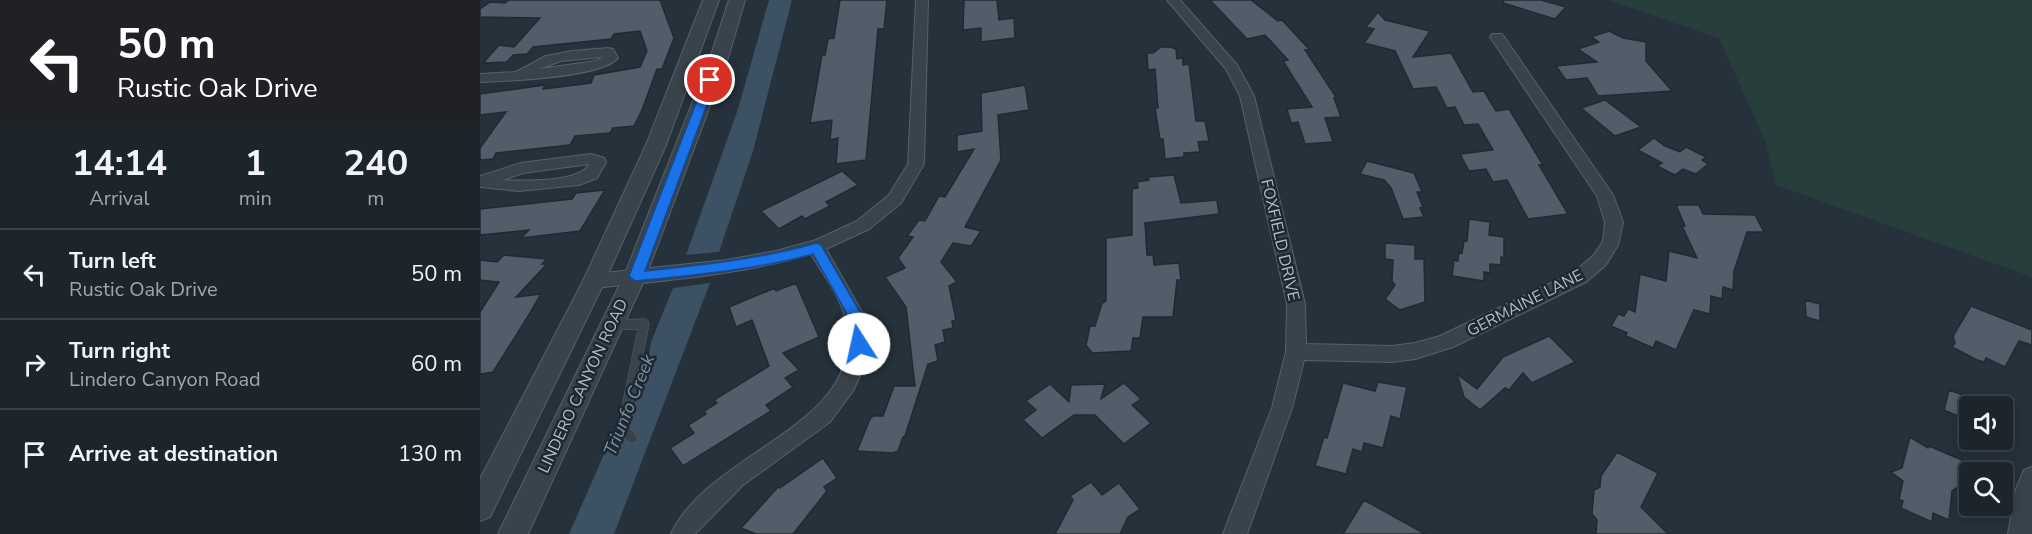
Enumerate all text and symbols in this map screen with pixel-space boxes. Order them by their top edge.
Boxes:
text: 50 m [117,16,216,73]
icon: left [18,24,96,102]
pin [684,54,735,105]
icon: arrive [693,63,726,96]
text: Rustic Oak Drive [117,70,318,107]
text: 14:14 [72,139,167,188]
text: 1 [244,139,266,188]
text: 240 [343,139,408,188]
street label: FOXFIELD DRIVE [1255,177,1305,303]
text: Arrival [89,185,149,212]
text: min [239,185,272,212]
text: m [367,185,384,212]
text: Turn left [69,246,156,276]
icon: left [18,258,51,291]
text: 50 m [411,259,462,289]
street label: GERMAINE LANE [1463,264,1587,342]
text: Rustic Oak Drive [69,276,218,303]
street label: LINDERO CANYON ROAD [533,295,633,477]
position arrow [827,312,891,376]
text: Turn right [69,336,170,366]
icon: right [18,348,51,381]
text: 60 m [411,349,462,379]
water label: Triunfo Creek [598,350,661,459]
text: Lindero Canyon Road [69,366,261,393]
map controls [1959,396,2013,516]
button: sound [1959,396,2013,450]
icon: arrive [18,438,51,471]
text: Arrive at destination [69,439,278,469]
text: 130 m [398,439,462,469]
button: search [1959,462,2013,516]

